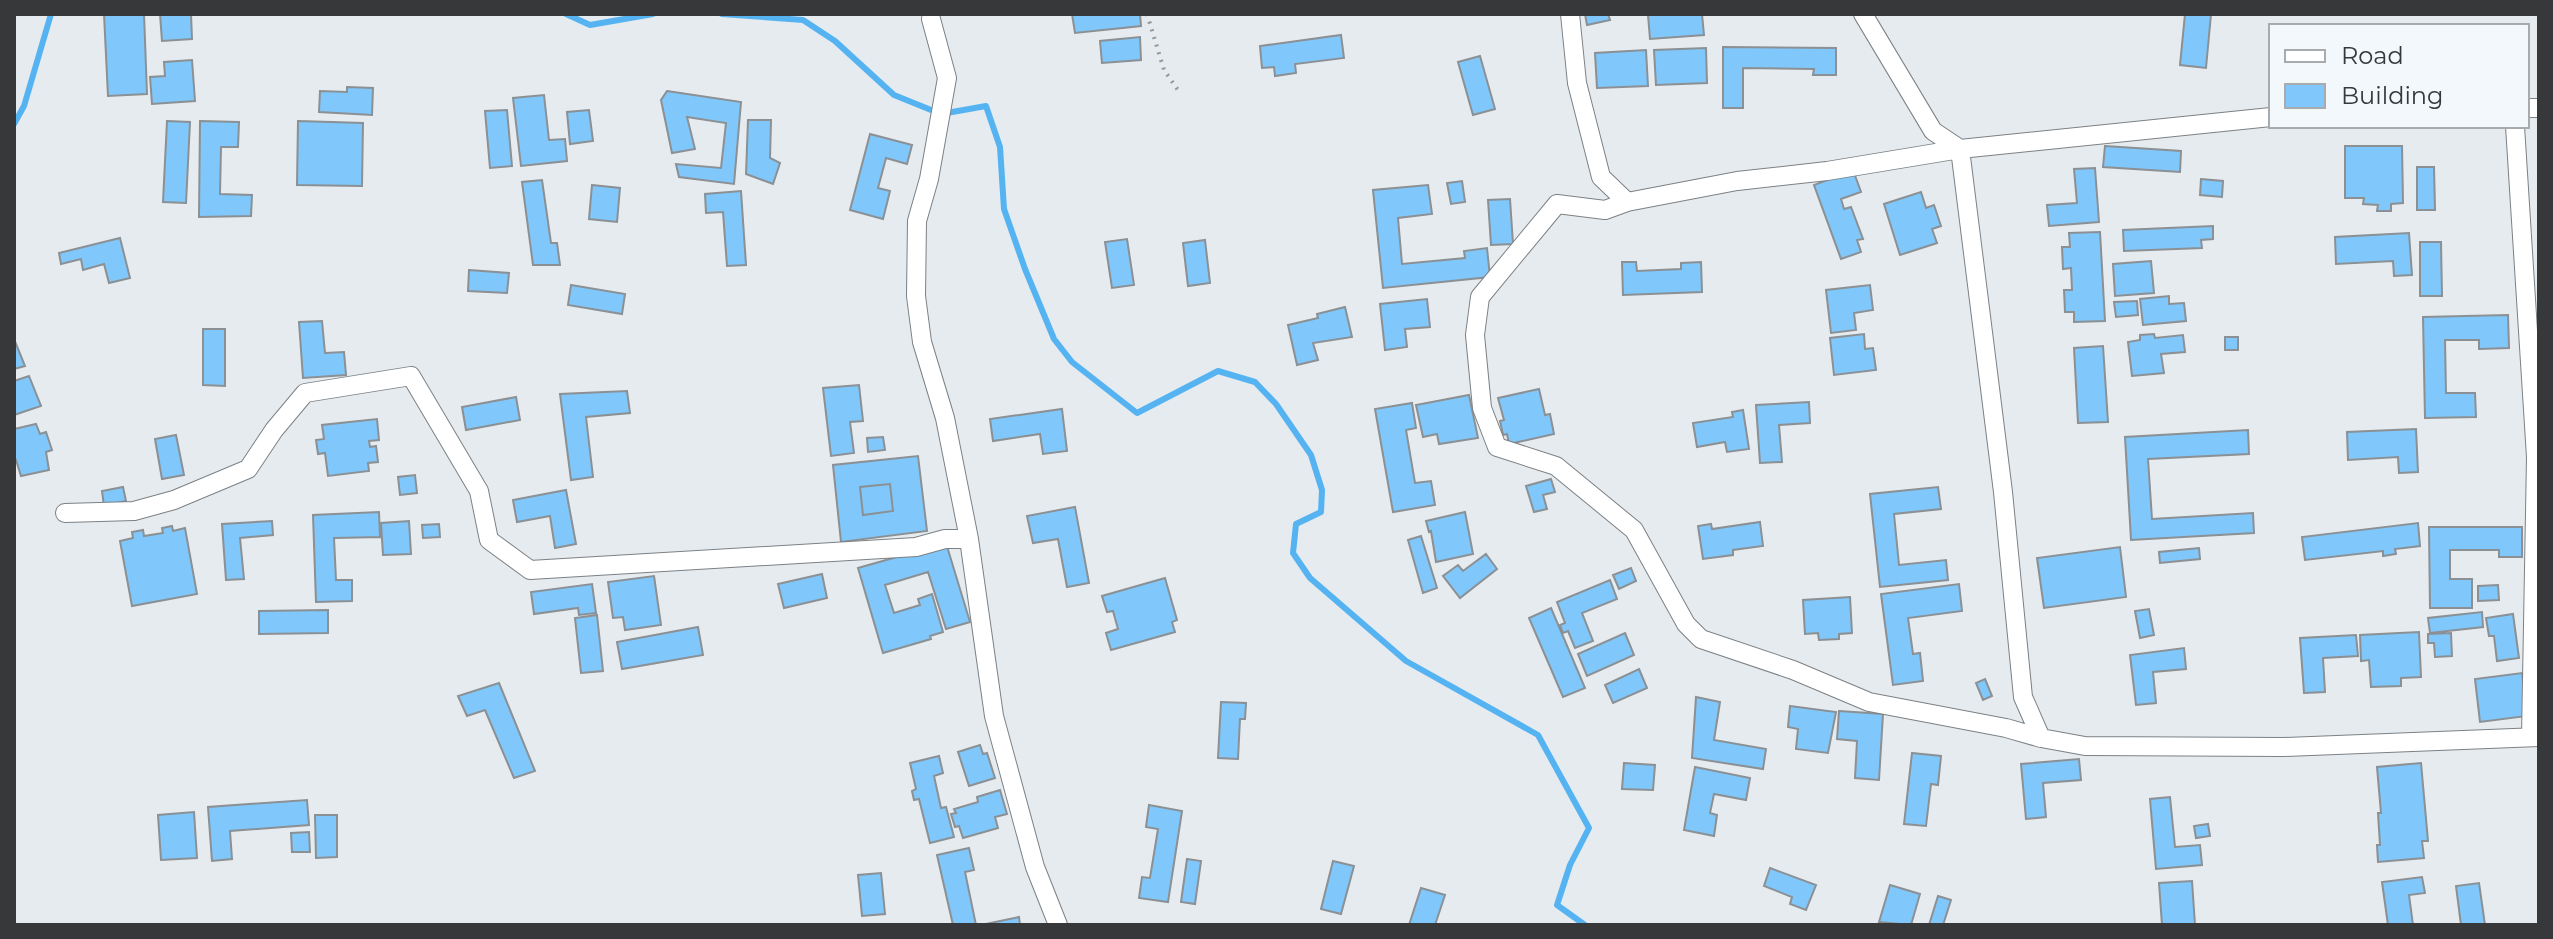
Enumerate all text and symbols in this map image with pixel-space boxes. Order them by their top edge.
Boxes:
legend [2269,24,2529,128]
text: Road [2341,41,2404,70]
text: Building [2341,81,2444,110]

